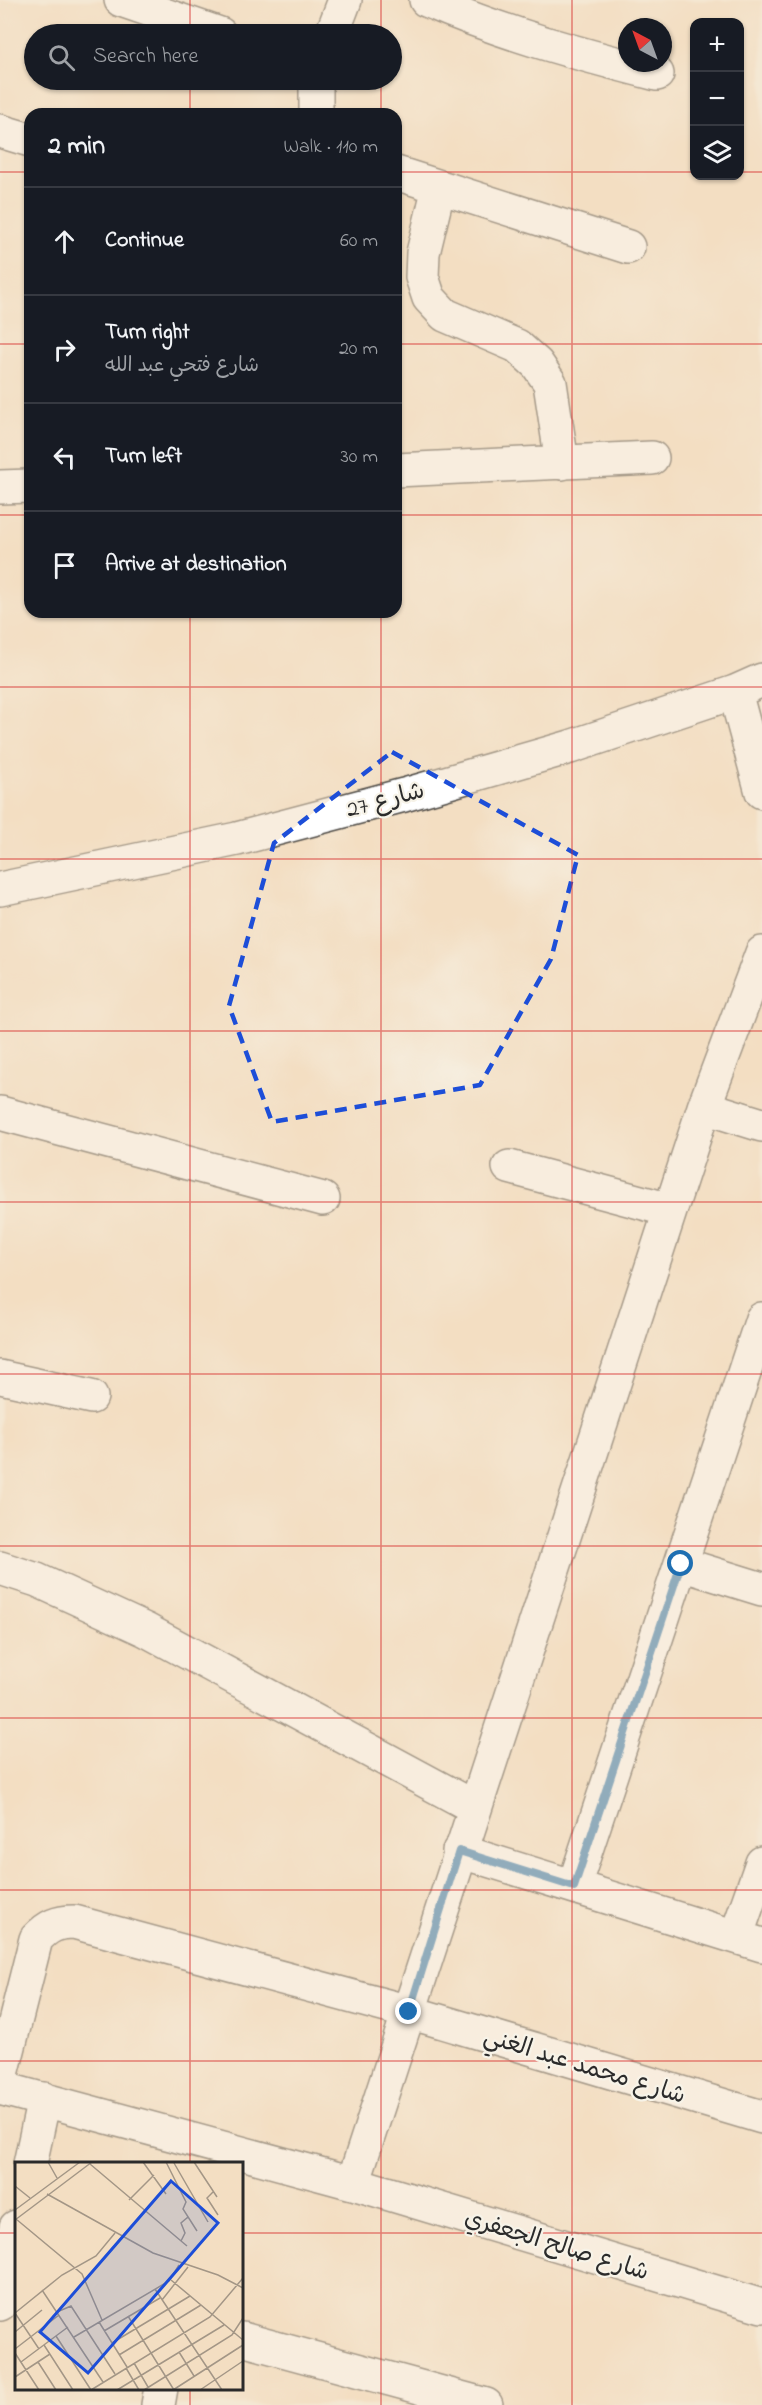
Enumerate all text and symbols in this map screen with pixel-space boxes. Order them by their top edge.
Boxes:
north arrow [618,18,672,72]
map controls [690,18,744,180]
button: + [690,18,744,72]
search box [24,24,402,90]
icon: search [45,41,78,74]
text: Search here [93,41,198,73]
button: − [690,72,744,126]
button: layers [690,126,744,180]
text: 2 min [48,128,105,166]
text: Walk · 110 m [283,133,378,162]
icon: ahead [48,225,81,258]
text: Continue [105,225,184,257]
text: 60 m [340,227,378,256]
text: Turn right [105,317,190,349]
icon: right [48,333,81,366]
text: 20 m [339,335,378,364]
text: شارع فتحي عبد الله [105,352,259,381]
icon: left [48,441,81,474]
text: Turn left [105,441,182,473]
text: 30 m [341,443,378,472]
icon: arrive [48,549,81,582]
text: Arrive at destination [105,549,287,581]
street label: شارع 27 [343,774,429,829]
route start [667,1550,693,1576]
route end [395,1998,421,2024]
street label: شارع محمد عبد الغني [479,2020,689,2116]
inset map [15,2162,243,2390]
street label: شارع صالح الجعفري [460,2202,653,2291]

